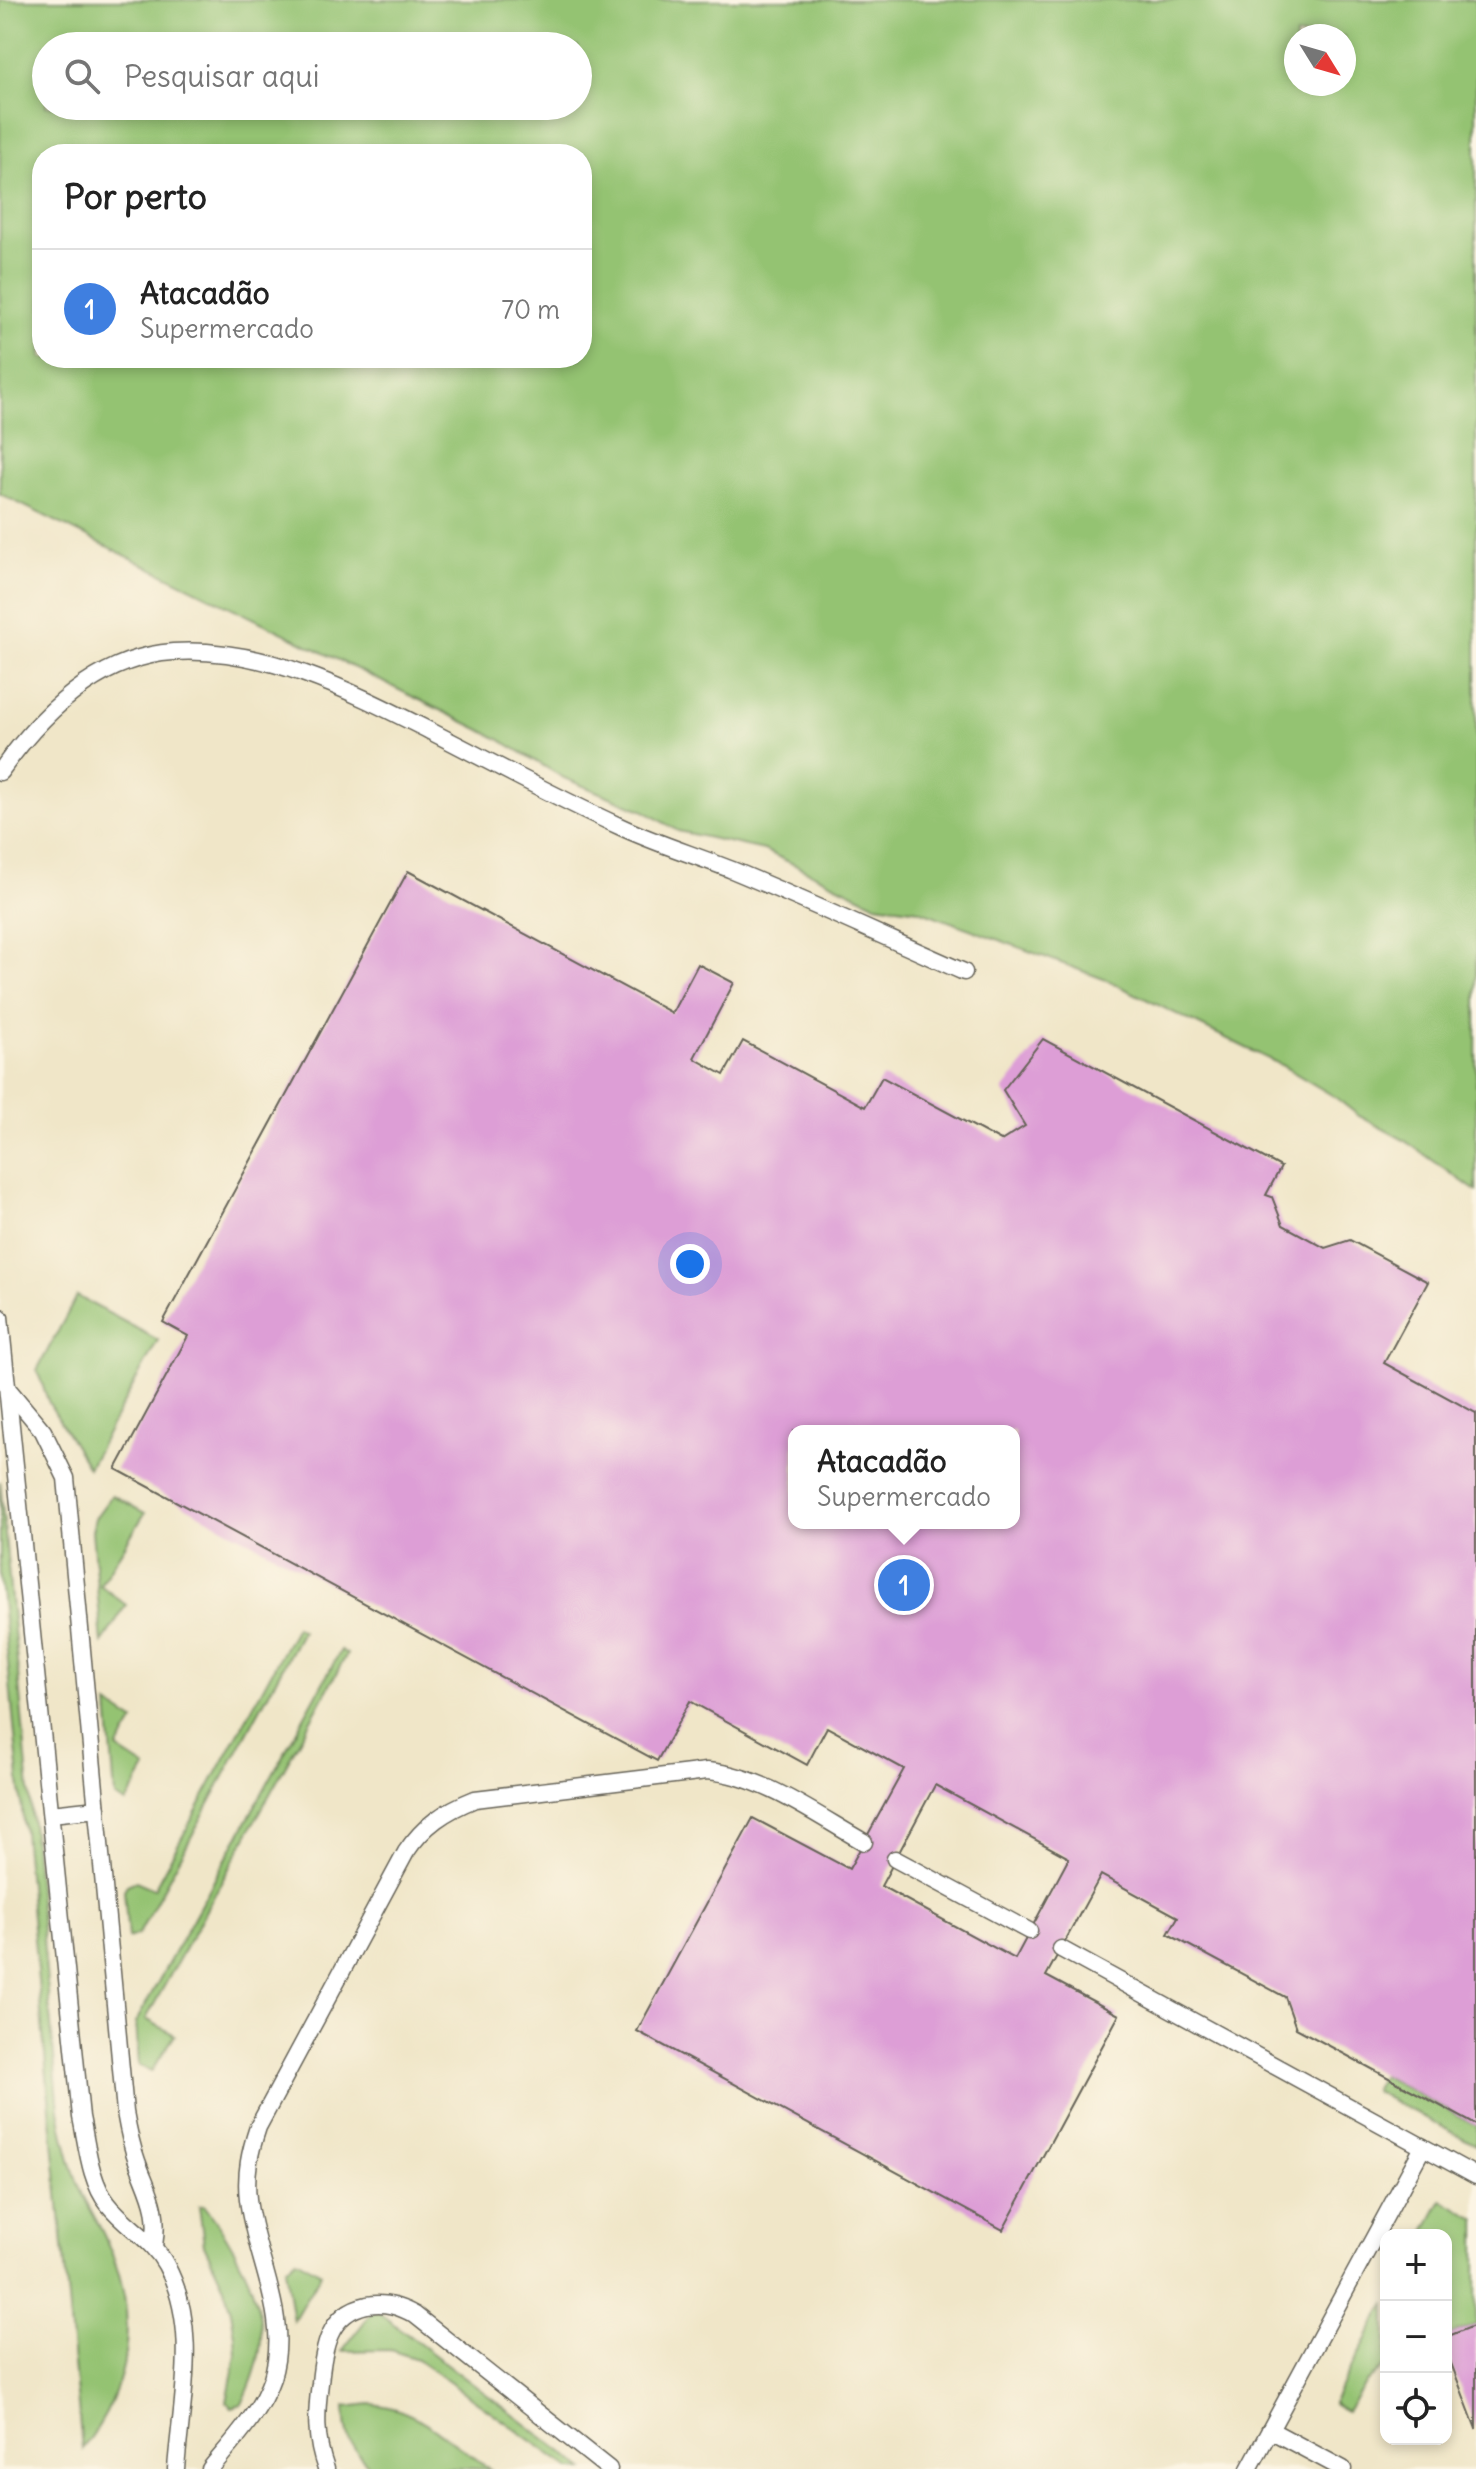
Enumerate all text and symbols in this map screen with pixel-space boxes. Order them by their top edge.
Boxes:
north arrow [1284,24,1356,96]
search box [32,32,592,120]
icon: search [60,54,104,98]
text: Pesquisar aqui [124,57,320,95]
text: Por perto [64,175,207,218]
text: Atacadão [140,274,270,312]
text: 1 [85,293,95,326]
text: 70 m [501,293,560,326]
text: Supermercado [140,312,314,345]
your location [670,1244,710,1284]
popup [788,1425,1020,1529]
text: Atacadão [817,1442,947,1480]
text: Supermercado [817,1480,991,1513]
pin: 1 [878,1555,930,1615]
map controls [1380,2229,1452,2445]
button: + [1380,2229,1452,2301]
button: − [1380,2301,1452,2373]
button: locate [1380,2373,1452,2445]

